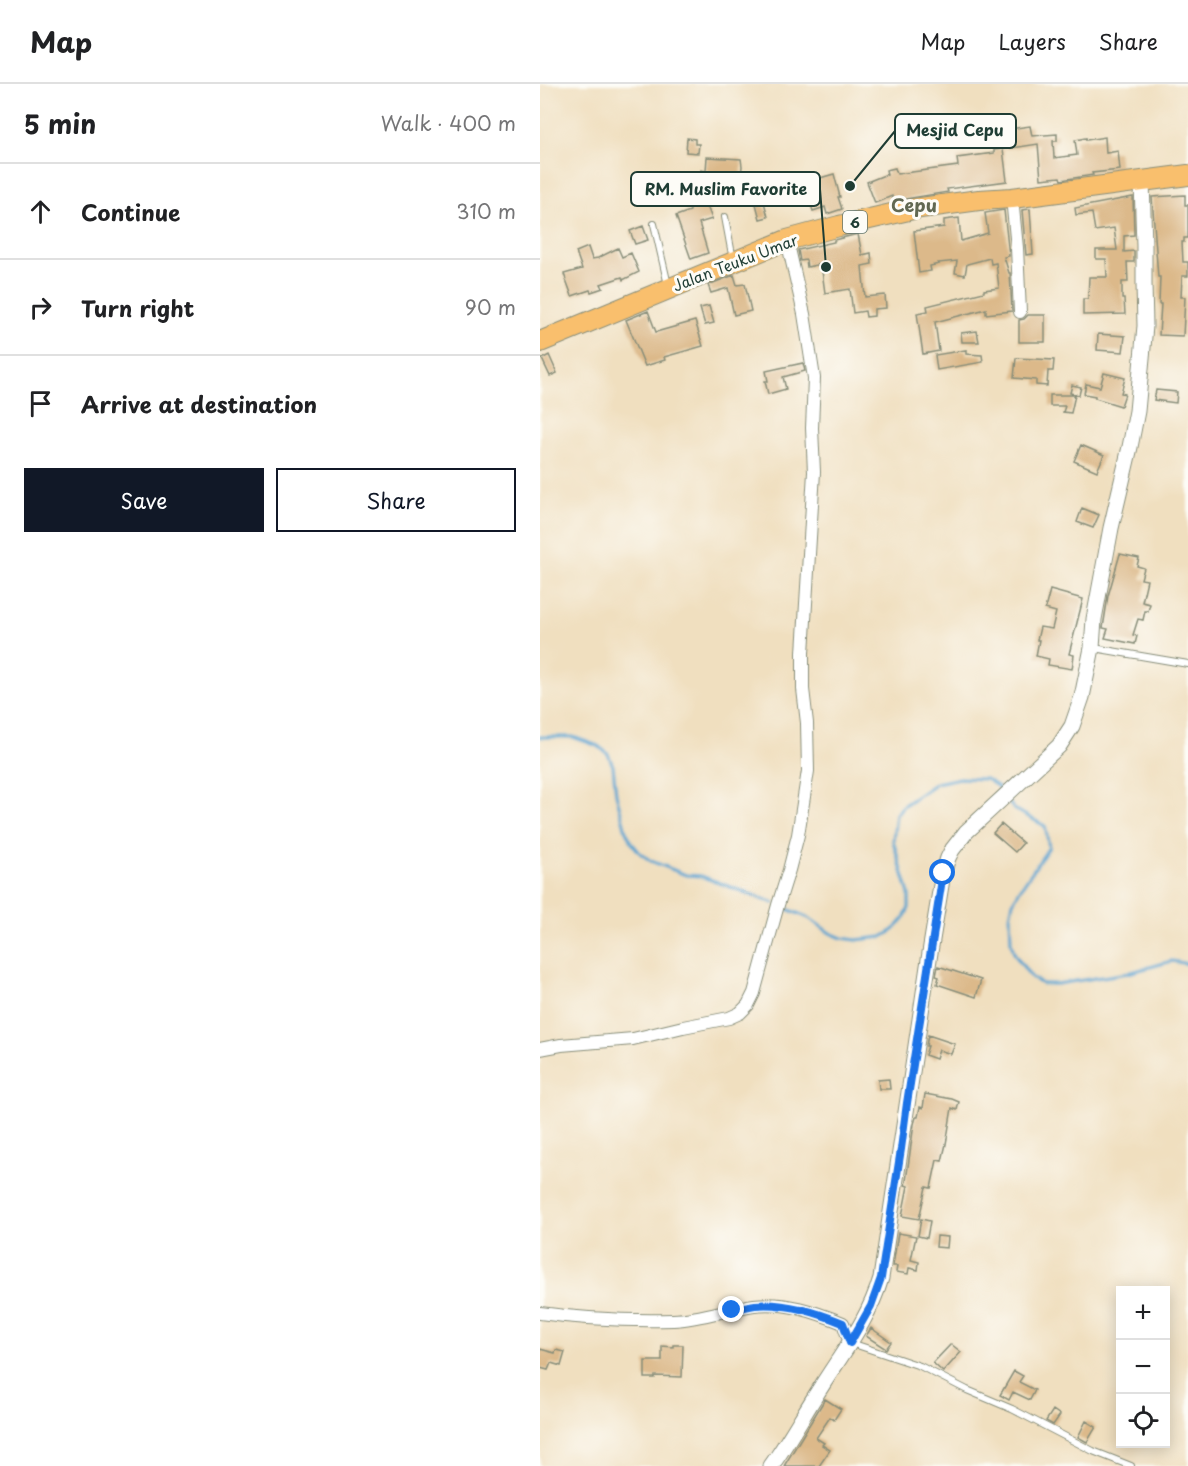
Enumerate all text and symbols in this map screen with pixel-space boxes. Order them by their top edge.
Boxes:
text: Map [30,20,92,63]
text: Map [921,25,965,57]
text: Layers [998,25,1066,57]
text: Share [1099,25,1158,57]
text: 5 min [24,104,96,143]
text: Walk · 400 m [381,108,516,138]
callout: Mesjid Cepu [895,114,1016,148]
text: Mesjid Cepu [906,117,1004,141]
callout: RM. Muslim Favorite [631,172,820,206]
text: RM. Muslim Favorite [645,176,808,200]
district label: Cepu [891,191,937,218]
icon: ahead [24,195,57,228]
text: Continue [81,195,180,228]
text: 310 m [456,196,516,226]
road number: 6 [843,211,867,233]
street label: Jalan Teuku Umar [669,227,801,296]
icon: right [24,291,57,324]
text: Turn right [81,291,194,324]
text: 90 m [465,292,516,322]
icon: arrive [24,387,57,420]
text: Arrive at destination [81,387,317,420]
button: Save [24,468,264,532]
button: Share [276,468,516,532]
route start [929,859,955,885]
map controls [1116,1286,1170,1448]
button: + [1116,1286,1170,1340]
route end [718,1296,744,1322]
button: − [1116,1340,1170,1394]
button: locate [1116,1394,1170,1448]

